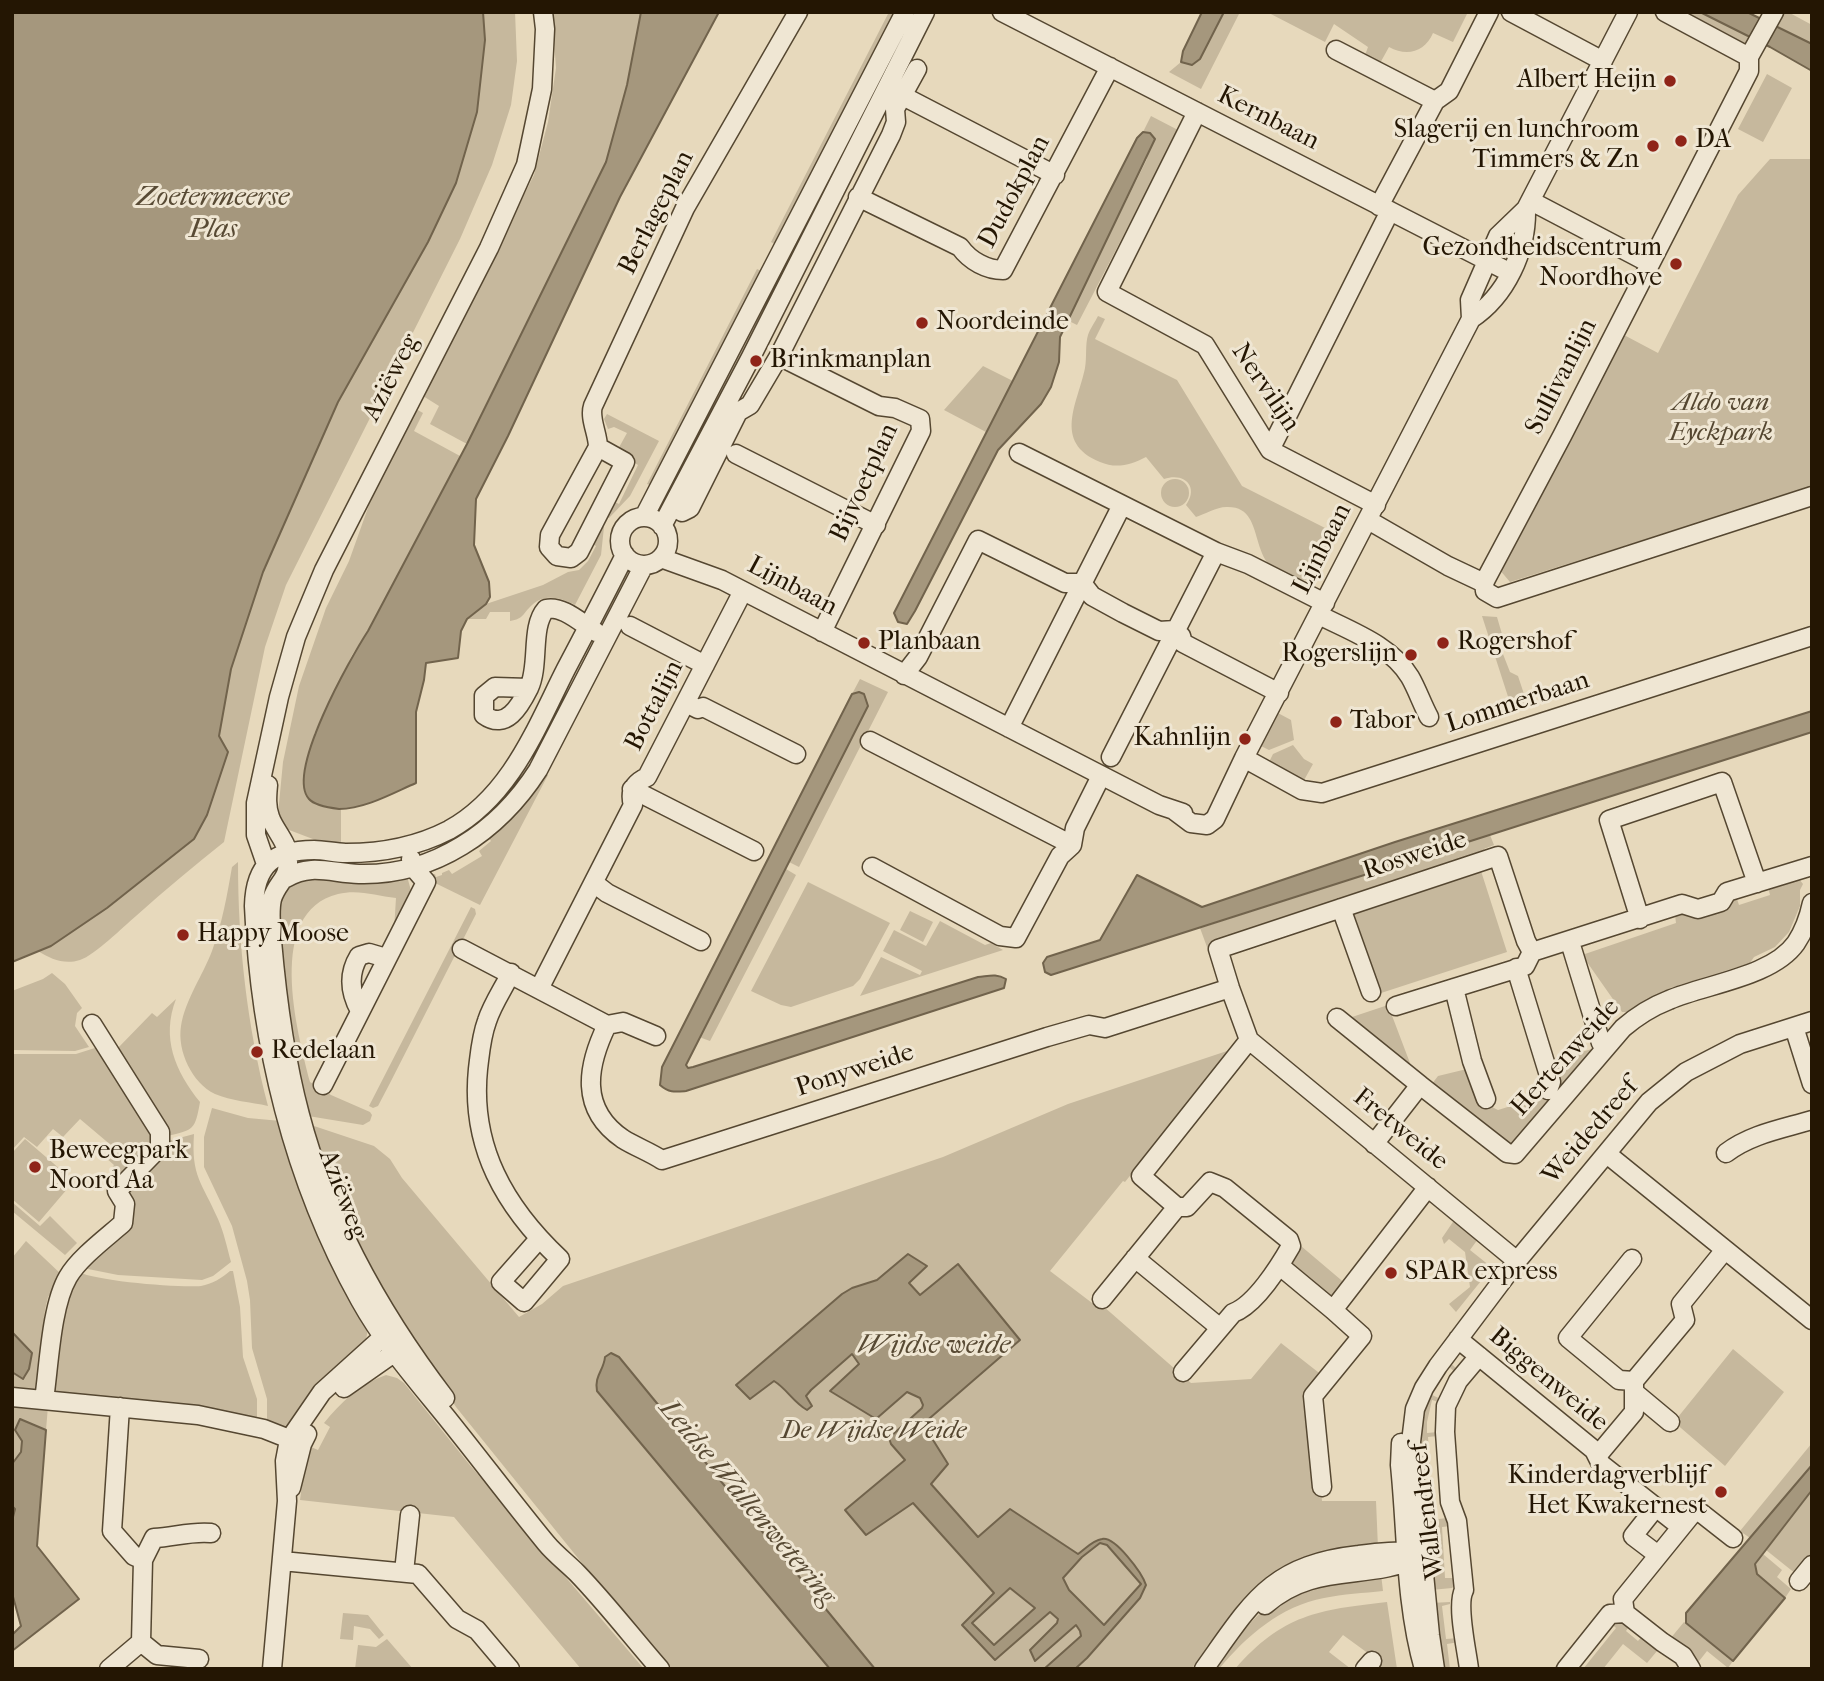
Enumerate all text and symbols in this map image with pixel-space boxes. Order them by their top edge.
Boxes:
place label: Albert Heijn [1517,65,1656,97]
marker: Albert Heijn [1662,73,1678,89]
street label: Kernbaan [1212,80,1324,158]
place label: Slagerij en lunchroom Timmers & Zn [1394,115,1639,176]
place label: DA [1695,125,1731,157]
street label: Dudokplan [972,130,1058,254]
marker: DA [1673,133,1689,149]
marker: Slagerij en lunchroom Timmers & Zn [1645,138,1661,154]
street label: Berlageplan [613,146,701,280]
water label: Zoetermeerse Plas [137,181,289,247]
place label: Gezondheidscentrum Noordhove [1423,233,1662,294]
marker: Gezondheidscentrum Noordhove [1668,256,1684,272]
place label: Noordeinde [936,307,1069,339]
street label: Sullivanlijn [1519,314,1605,440]
marker: Noordeinde [914,315,930,331]
street label: Aziëweg [357,329,427,427]
street label: Nervilijn [1224,338,1306,438]
place label: Brinkmanplan [770,345,931,377]
marker: Brinkmanplan [748,353,764,369]
park label: Aldo van Eyckpark [1669,388,1773,450]
street label: Bijvoetplan [824,419,906,547]
street label: Lijnbaan [1287,498,1359,600]
street label: Lijnbaan [742,550,842,624]
place label: Planbaan [878,627,981,659]
place label: Rogershof [1457,627,1572,659]
marker: Planbaan [856,635,872,651]
marker: Rogershof [1435,635,1451,651]
place label: Rogerslijn [1281,639,1397,671]
marker: Rogerslijn [1403,647,1419,663]
street label: Bottalijn [619,656,691,756]
street label: Lommerbaan [1442,665,1594,741]
place label: Tabor [1350,706,1415,738]
marker: Tabor [1328,714,1344,730]
place label: Kahnlijn [1134,723,1231,755]
marker: Kahnlijn [1237,731,1253,747]
street label: Rosweide [1359,825,1471,887]
place label: Happy Moose [197,919,349,951]
marker: Happy Moose [175,927,191,943]
street label: Hertenweide [1505,993,1627,1123]
place label: Redelaan [271,1036,376,1068]
street label: Ponyweide [792,1037,918,1105]
marker: Redelaan [249,1044,265,1060]
street label: Weidedreef [1536,1073,1646,1191]
street label: Fretweide [1346,1082,1454,1178]
place label: Beweegpark Noord Aa [49,1136,188,1198]
street label: Aziëweg [311,1145,373,1245]
marker: Beweegpark Noord Aa [27,1159,43,1175]
place label: SPAR express [1405,1257,1558,1289]
marker: SPAR express [1383,1265,1399,1281]
street label: Biggenweide [1482,1321,1614,1439]
water label: Wijdse weide [858,1329,1010,1363]
water label: Leidse Wallenwetering [651,1393,843,1613]
park label: De Wijdse Weide [781,1416,967,1448]
street label: Wallendreef [1404,1441,1452,1581]
place label: Kinderdagverblijf Het Kwakernest [1508,1461,1707,1522]
marker: Kinderdagverblijf Het Kwakernest [1713,1484,1729,1500]

